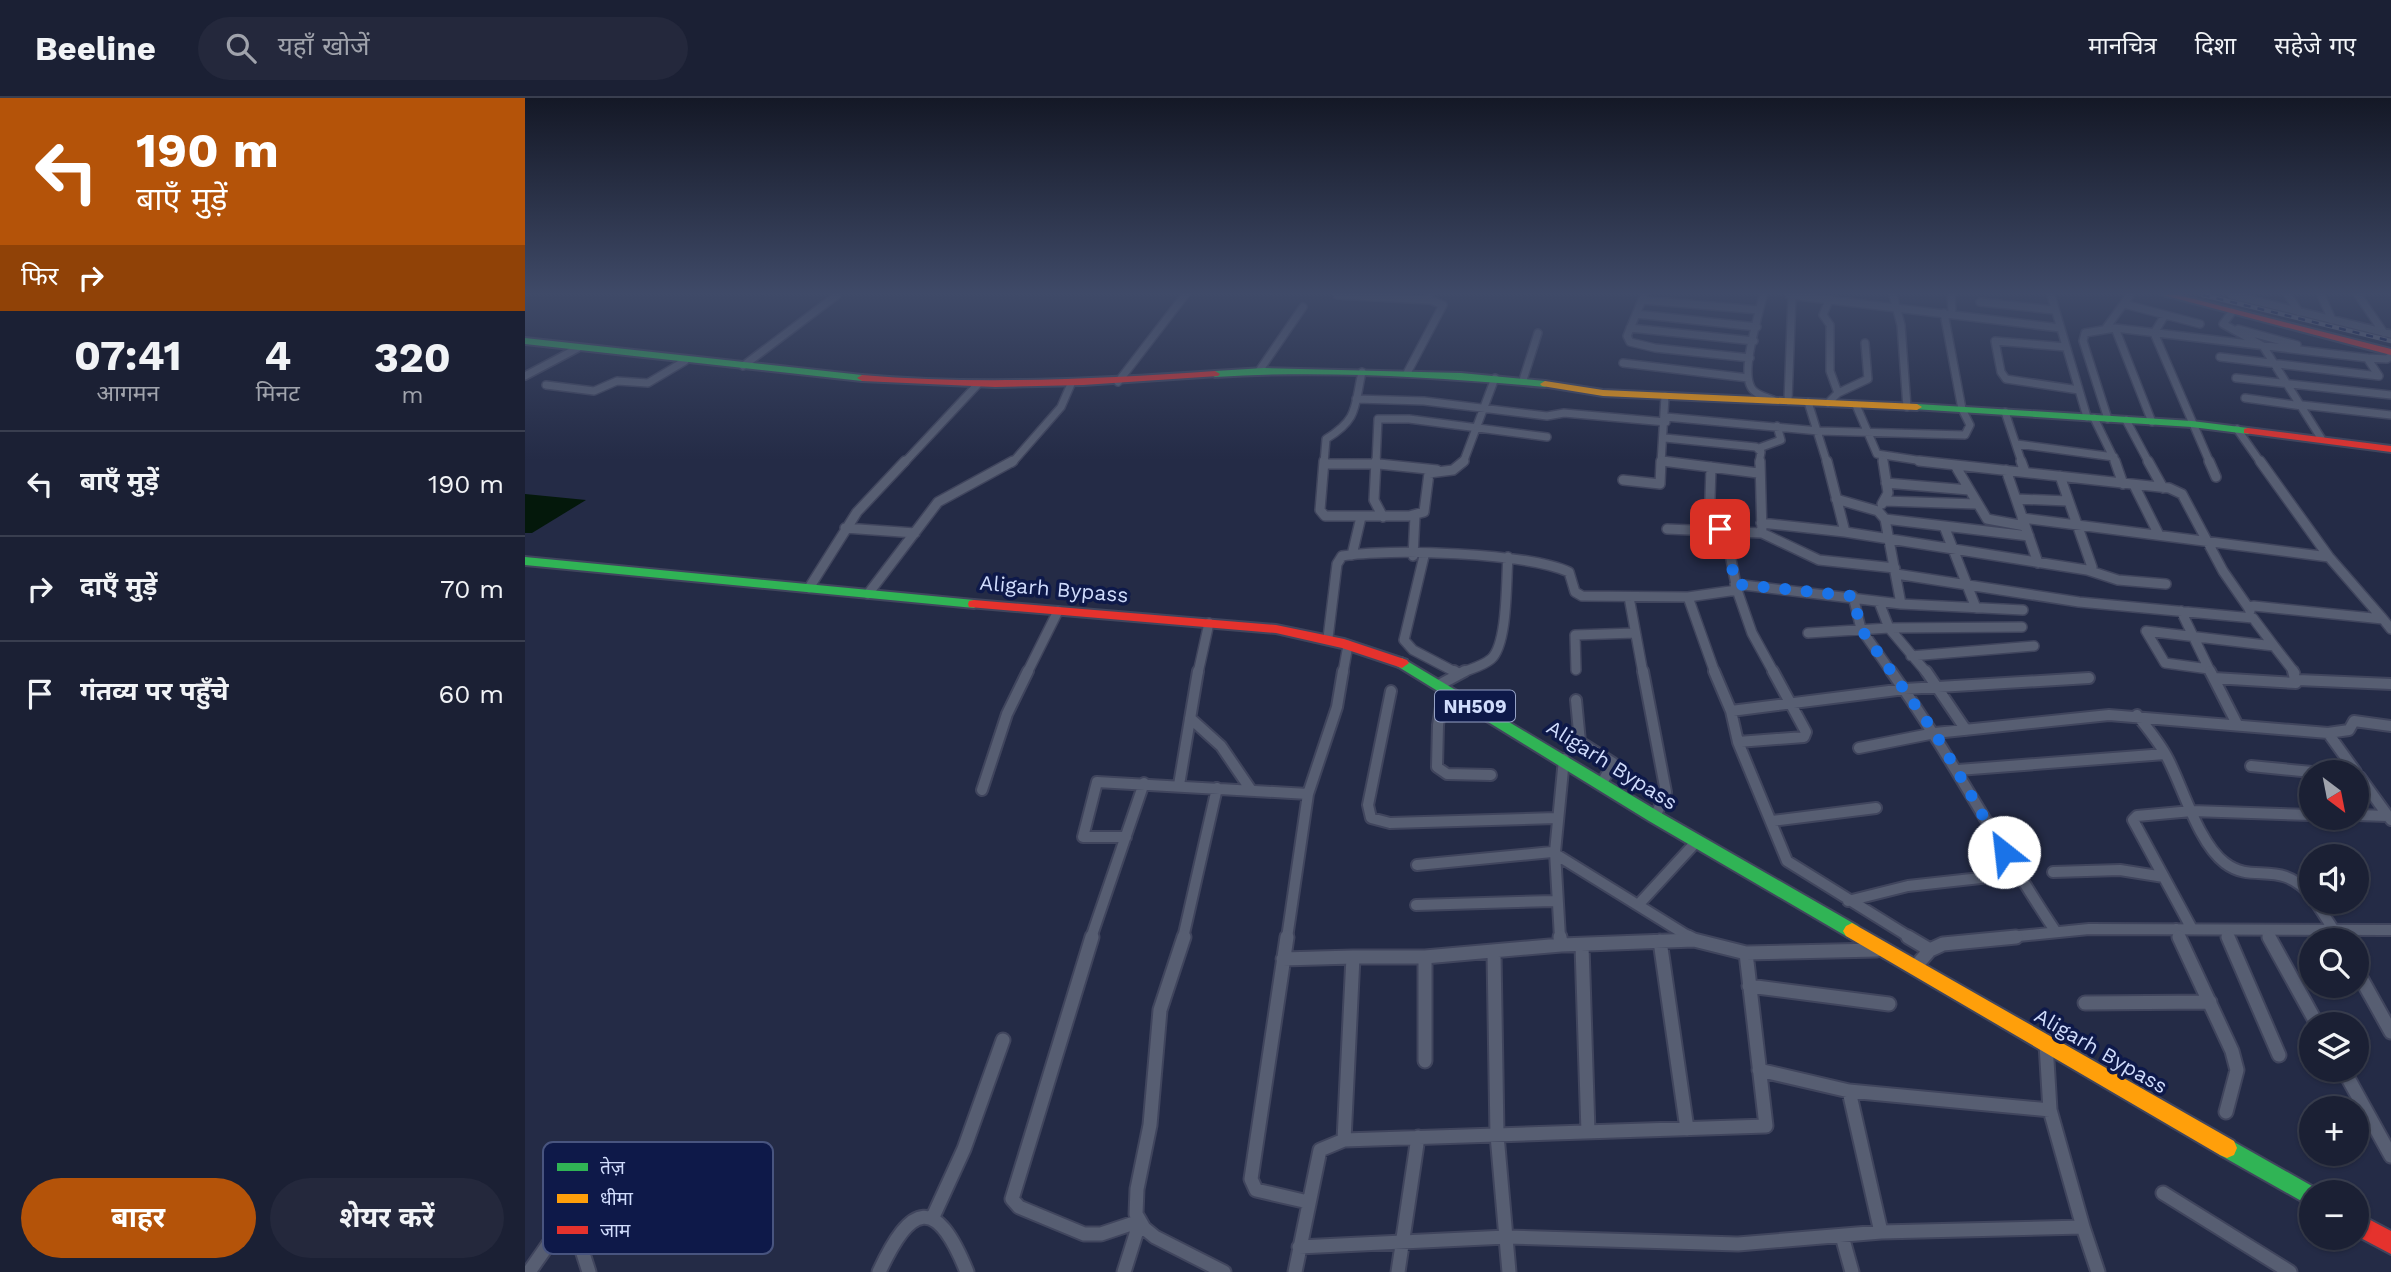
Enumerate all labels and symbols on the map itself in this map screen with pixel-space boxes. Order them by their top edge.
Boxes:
pin [1690,499,1750,559]
street label: Aligarh Bypass [979,570,1130,607]
road number: NH509 [1435,691,1515,722]
street label: Aligarh Bypass [1542,714,1682,815]
north arrow [2299,760,2369,830]
position arrow [1967,815,2041,889]
street label: Aligarh Bypass [2030,1002,2172,1099]
legend [543,1142,773,1254]
text: तेज़ [600,1156,626,1179]
text: धीमा [600,1187,634,1210]
text: जाम [600,1219,631,1242]

